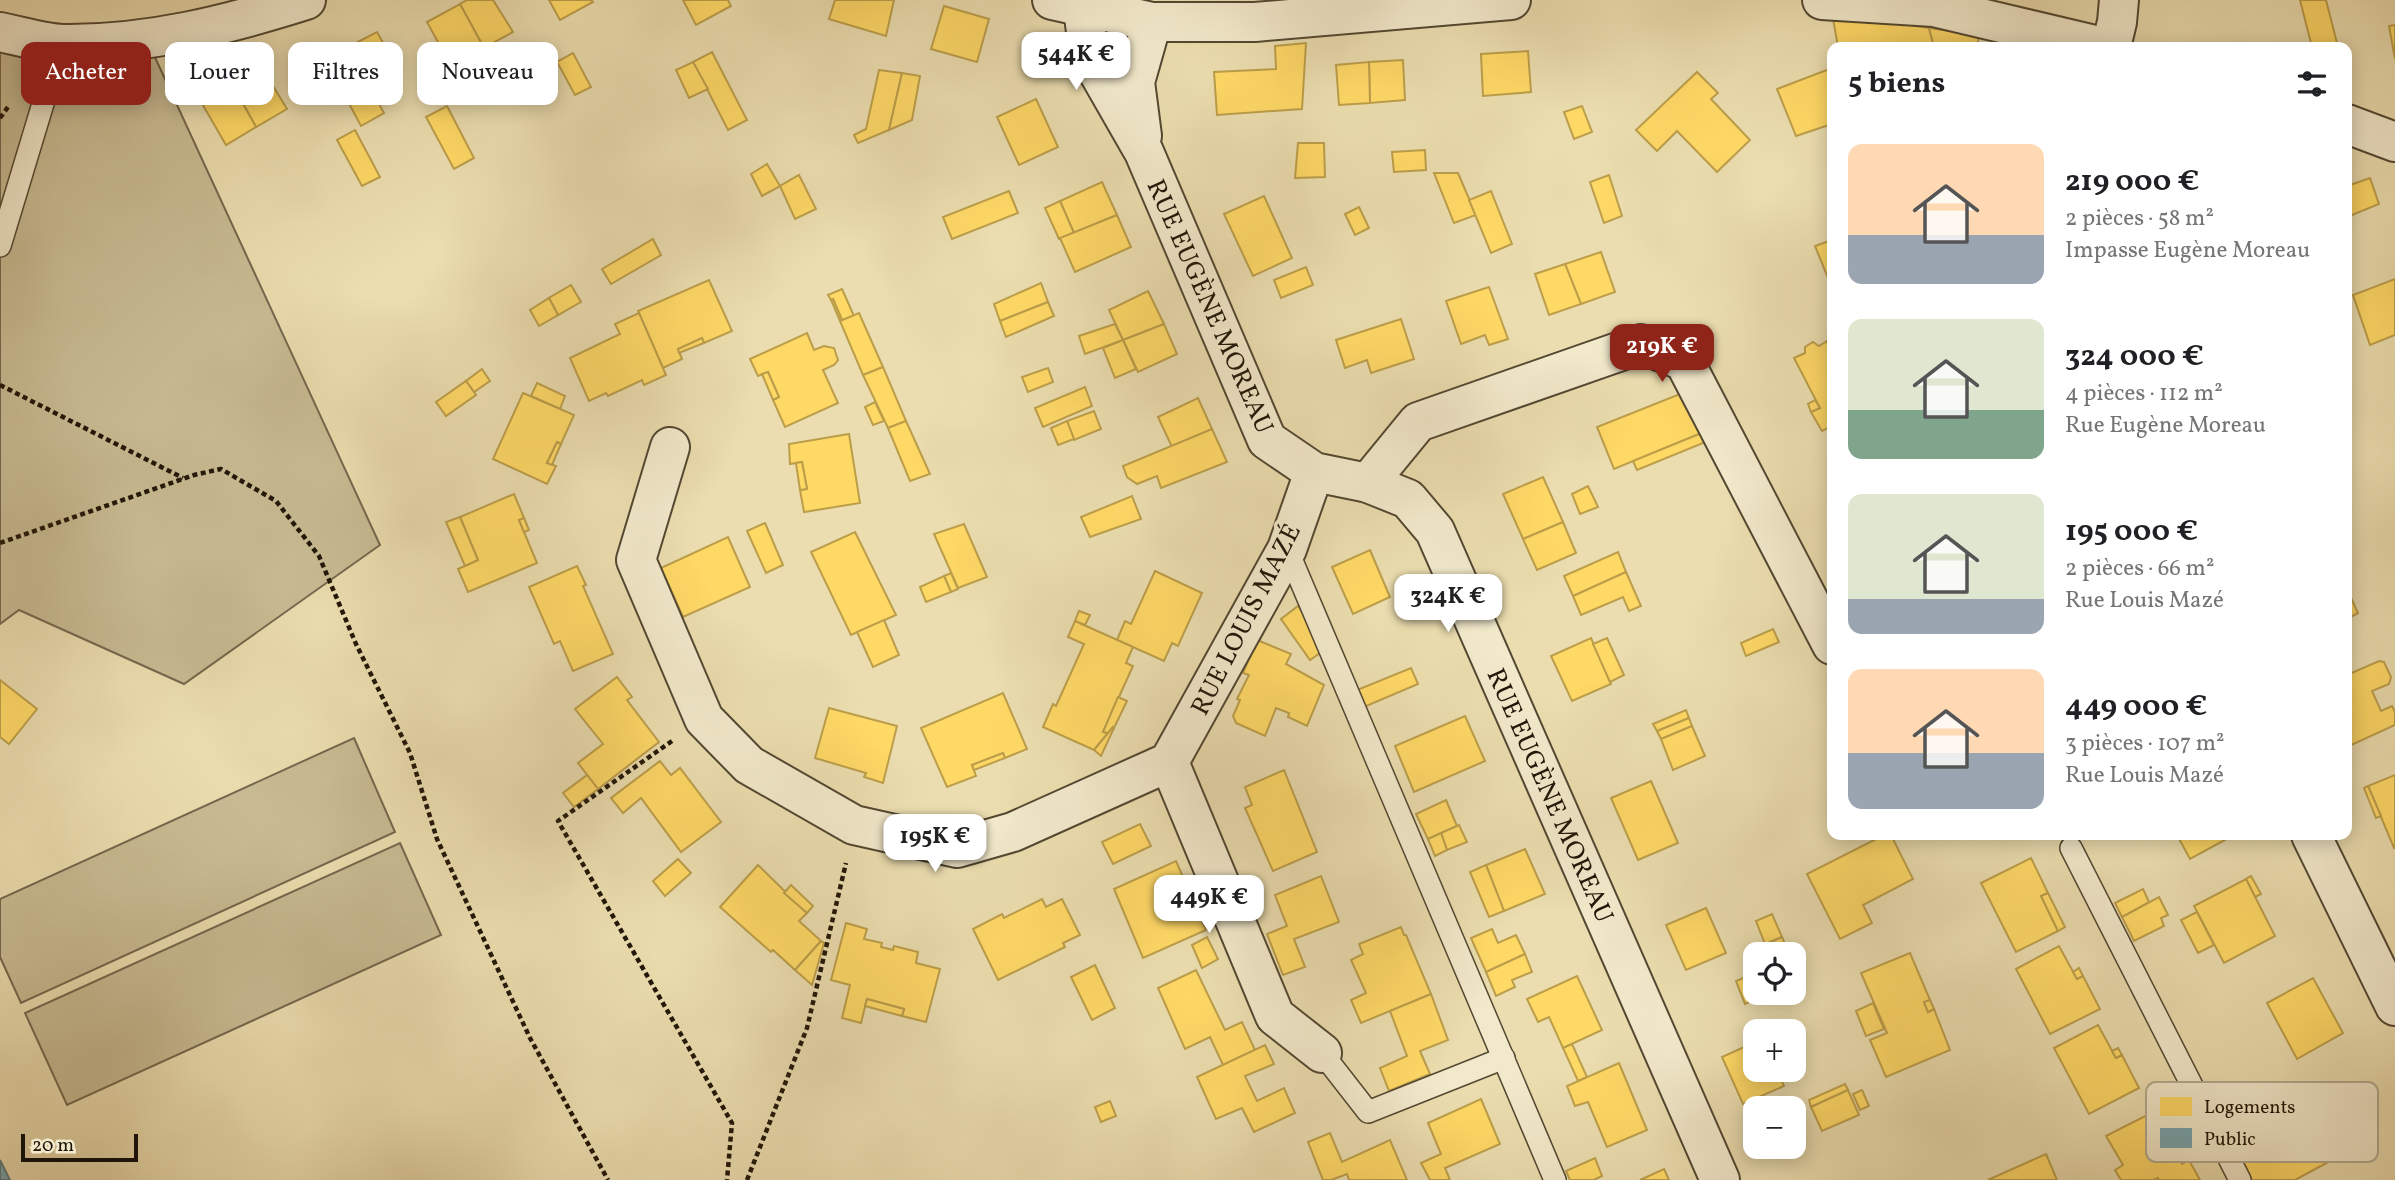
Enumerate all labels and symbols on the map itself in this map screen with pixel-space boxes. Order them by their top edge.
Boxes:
pin: 544K € [1019,32,1133,92]
street label: RUE EUGÈNE MOREAU [1137,174,1282,440]
pin: 219K € [1605,324,1719,384]
street label: RUE LOUIS MAZÉ [1183,518,1311,722]
pin: 324K € [1391,574,1505,634]
street label: RUE EUGÈNE MOREAU [1477,663,1622,929]
pin: 195K € [878,814,992,874]
pin: 449K € [1152,876,1266,935]
legend [2146,1082,2378,1162]
text: Logements [2204,1095,2295,1121]
text: Public [2204,1127,2256,1153]
scale bar [21,1131,138,1163]

